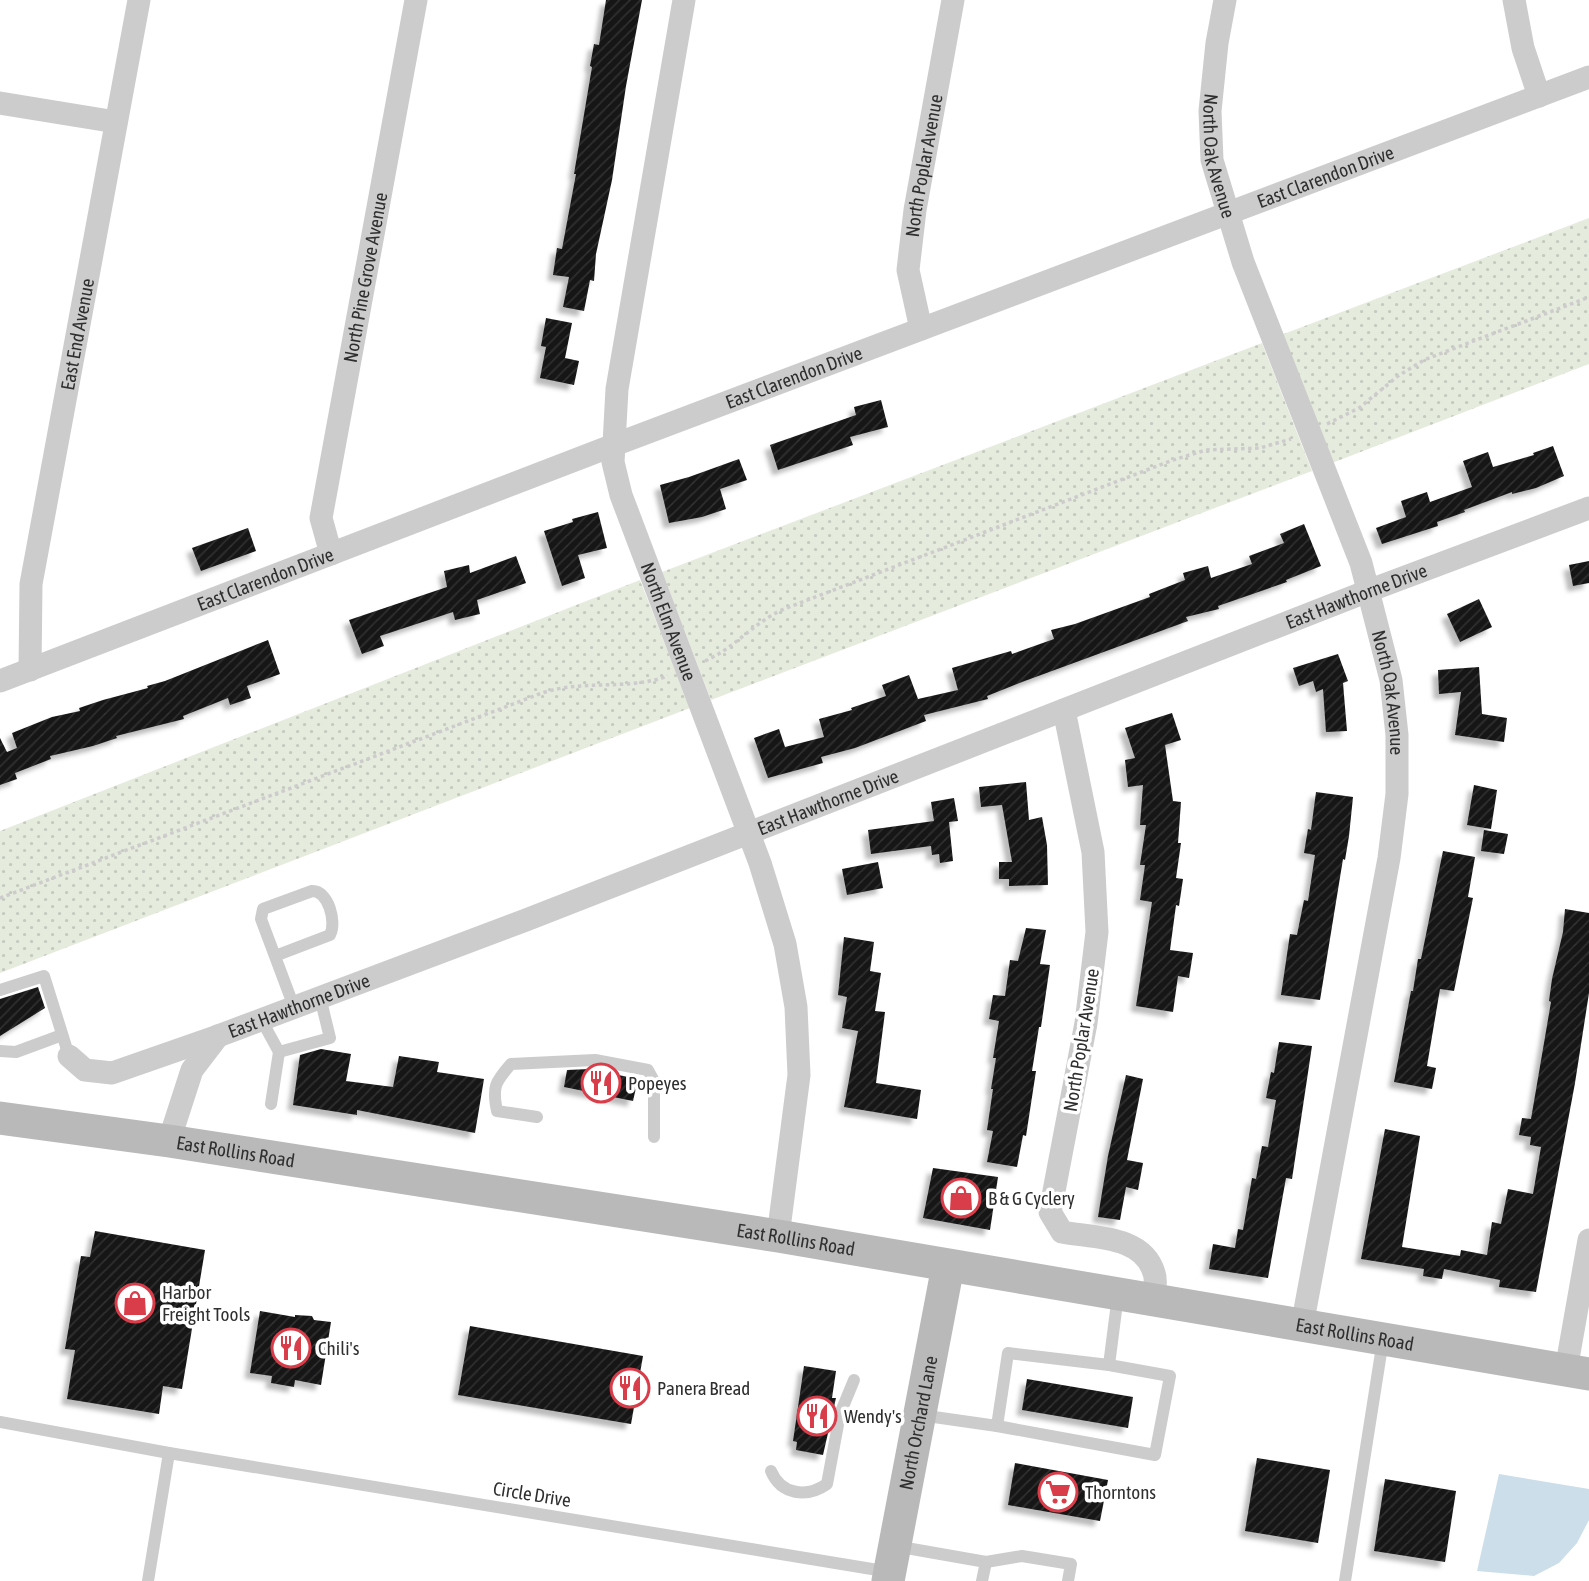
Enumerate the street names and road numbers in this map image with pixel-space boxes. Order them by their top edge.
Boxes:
street label: North Poplar Avenue [901,92,947,238]
street label: North Oak Avenue [1199,93,1240,221]
street label: East Clarendon Drive [1254,141,1397,212]
street label: North Pine Grove Avenue [339,190,392,364]
street label: East End Avenue [56,277,98,392]
street label: East Clarendon Drive [722,341,865,413]
street label: East Clarendon Drive [194,543,336,615]
street label: North Elm Avenue [636,559,701,684]
street label: East Hawthorne Drive [1282,559,1430,633]
street label: North Oak Avenue [1368,628,1408,755]
street label: East Hawthorne Drive [754,765,902,839]
street label: North Poplar Avenue [1059,967,1103,1113]
street label: East Hawthorne Drive [225,969,373,1042]
street label: East Rollins Road [175,1131,296,1171]
street label: East Rollins Road [735,1219,857,1260]
street label: East Rollins Road [1294,1313,1416,1355]
street label: North Orchard Lane [895,1354,942,1492]
street label: Circle Drive [492,1477,572,1511]

